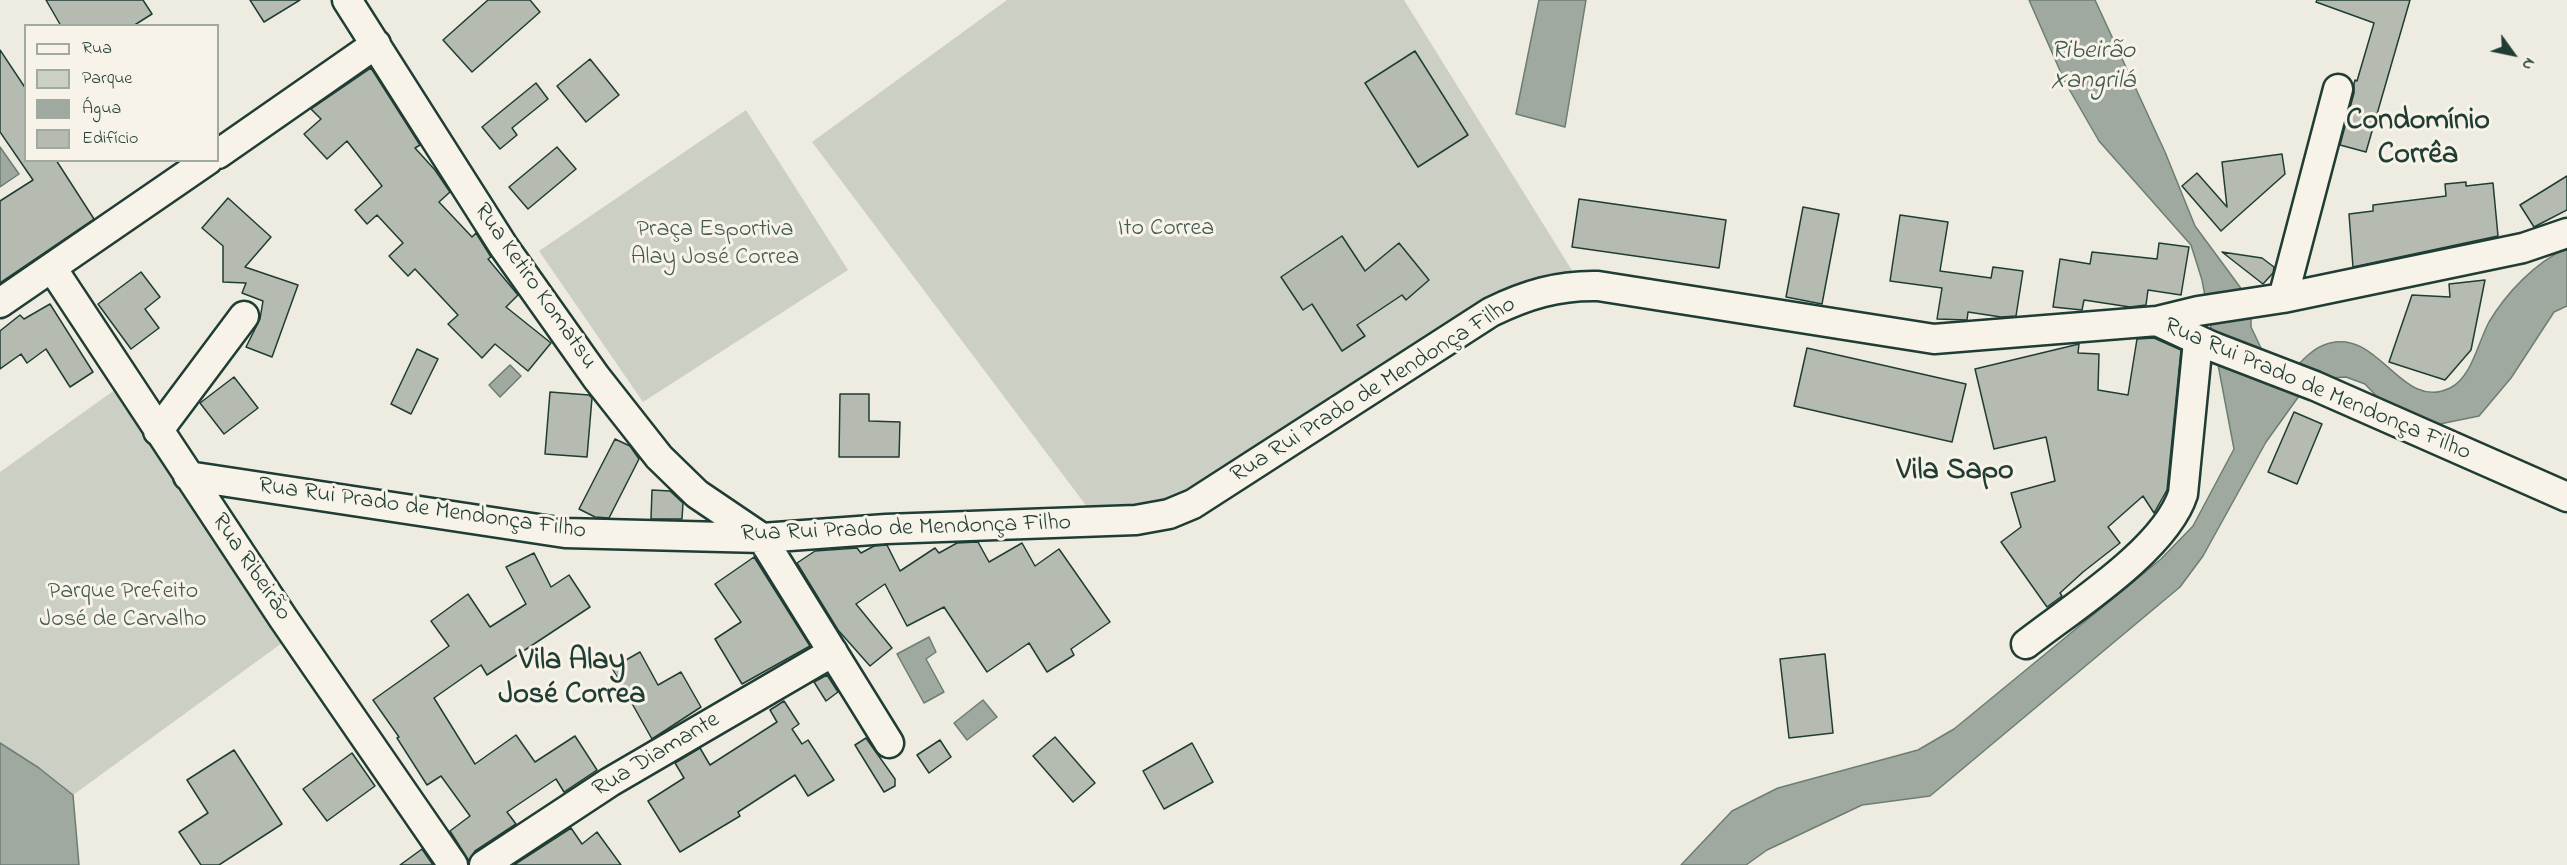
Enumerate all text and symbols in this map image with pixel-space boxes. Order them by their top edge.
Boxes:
legend [24,24,219,162]
north arrow [2483,24,2543,84]
text: Rua [82,36,112,62]
water label: Ribeirão Xangrilá [2051,37,2135,98]
text: N [2515,53,2541,75]
text: Parque [82,66,132,92]
text: Água [82,96,121,122]
district label: Condomínio Corrêa [2346,105,2490,176]
text: Edifício [82,126,138,152]
street label: Rua Ketiro Komatsu [466,198,602,376]
park label: Ito Correa [1118,216,1214,244]
park label: Praça Esportiva Alay José Correa [631,217,799,273]
street label: Rua Rui Prado de Mendonça Filho [1226,291,1522,491]
street label: Rua Rui Prado de Mendonça Filho [2159,313,2475,469]
district label: Vila Sapo [1896,455,2014,491]
street label: Rua Rui Prado de Mendonça Filho [256,473,588,547]
street label: Rua Ribeirão [204,509,296,627]
street label: Rua Rui Prado de Mendonça Filho [740,510,1072,550]
park label: Parque Prefeito José de Carvalho [39,579,207,635]
district label: Vila Alay José Correa [499,645,645,716]
street label: Rua Diamante [588,707,726,805]

